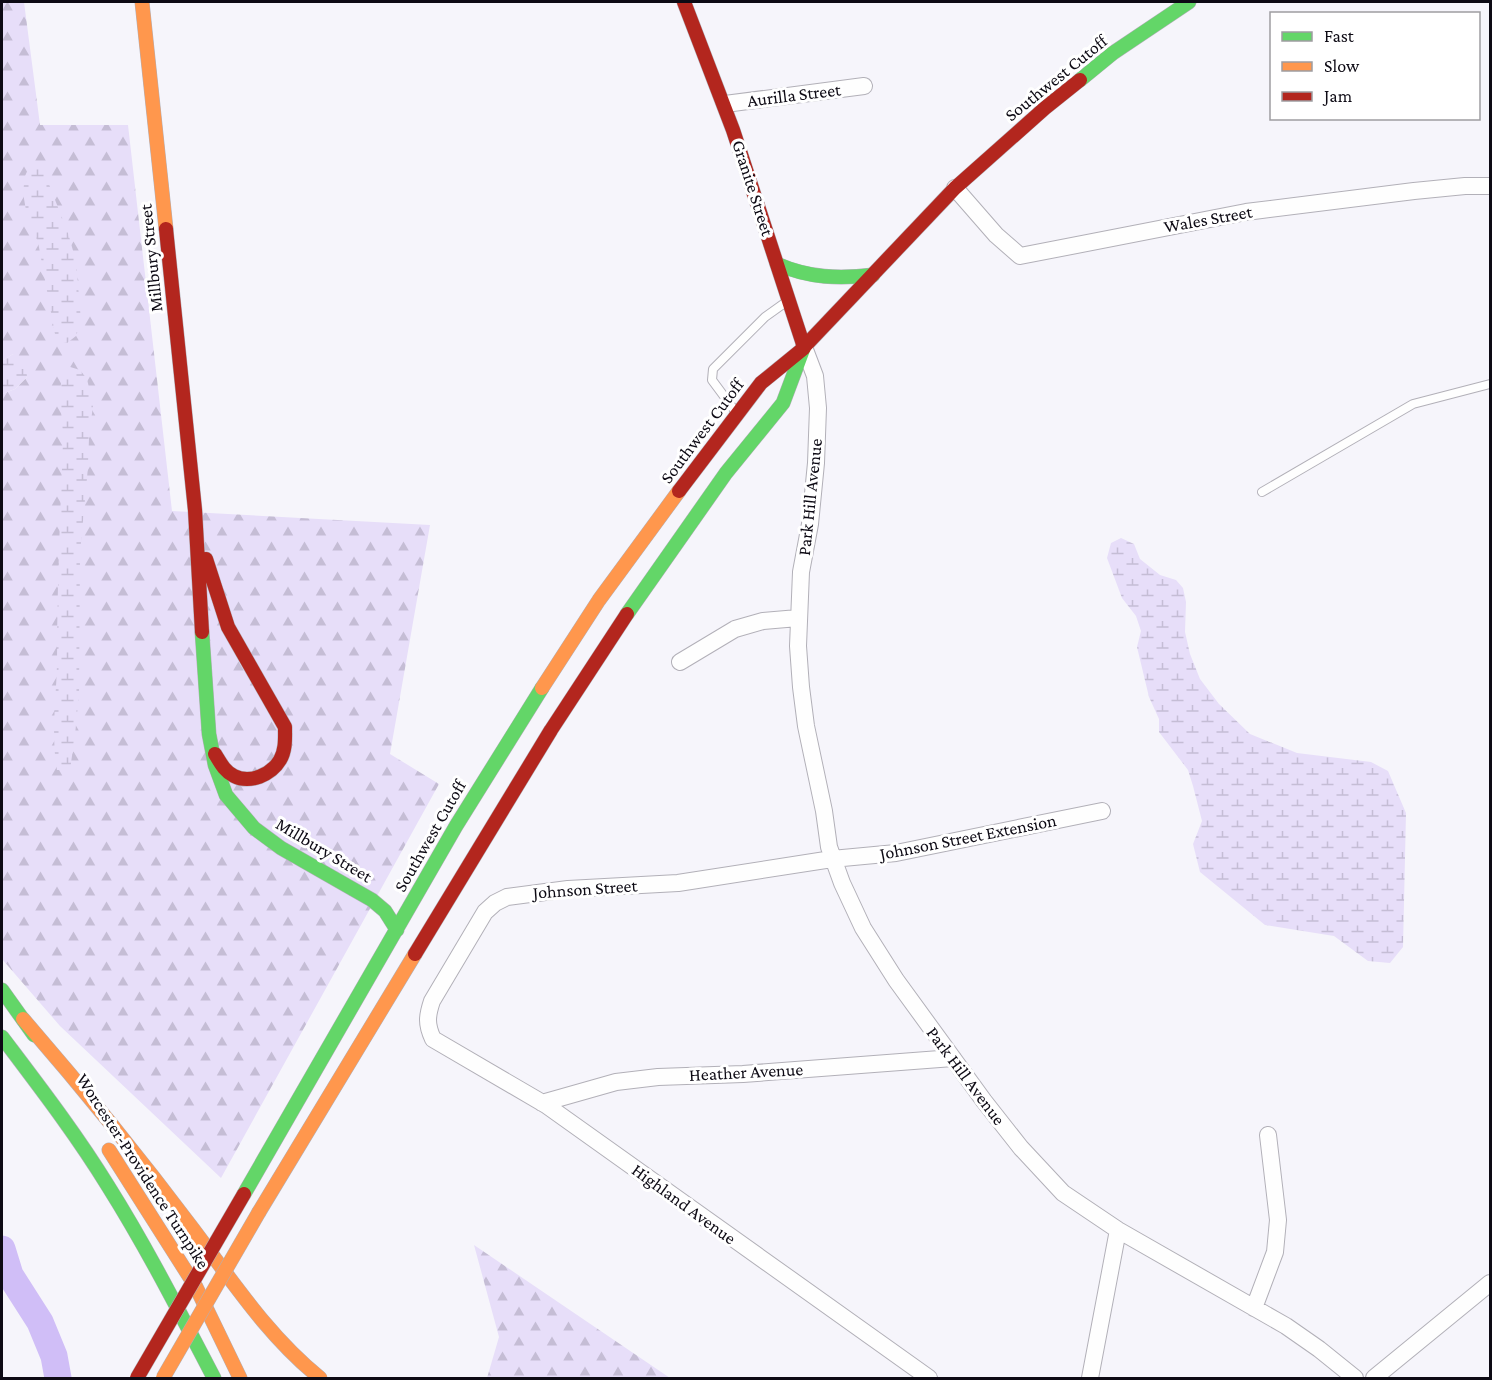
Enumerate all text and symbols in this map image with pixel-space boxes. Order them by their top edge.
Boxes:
legend [1270,12,1480,120]
text: Fast [1324,26,1355,46]
street label: Southwest Cutoff [1001,30,1112,125]
text: Slow [1324,56,1360,76]
street label: Aurilla Street [746,79,843,111]
text: Jam [1322,86,1353,106]
street label: Granite Street [728,138,778,239]
street label: Wales Street [1162,201,1255,237]
street label: Millbury Street [135,202,167,313]
street label: Southwest Cutoff [656,374,749,487]
street label: Park Hill Avenue [794,437,826,557]
street label: Southwest Cutoff [390,775,471,895]
street label: Johnson Street Extension [876,810,1058,864]
street label: Millbury Street [272,814,376,887]
street label: Johnson Street [530,875,639,903]
street label: Park Hill Avenue [923,1023,1009,1129]
street label: Heather Avenue [688,1059,804,1085]
street label: Worcester-Providence Turnpike [72,1070,214,1272]
street label: Highland Avenue [628,1160,740,1248]

